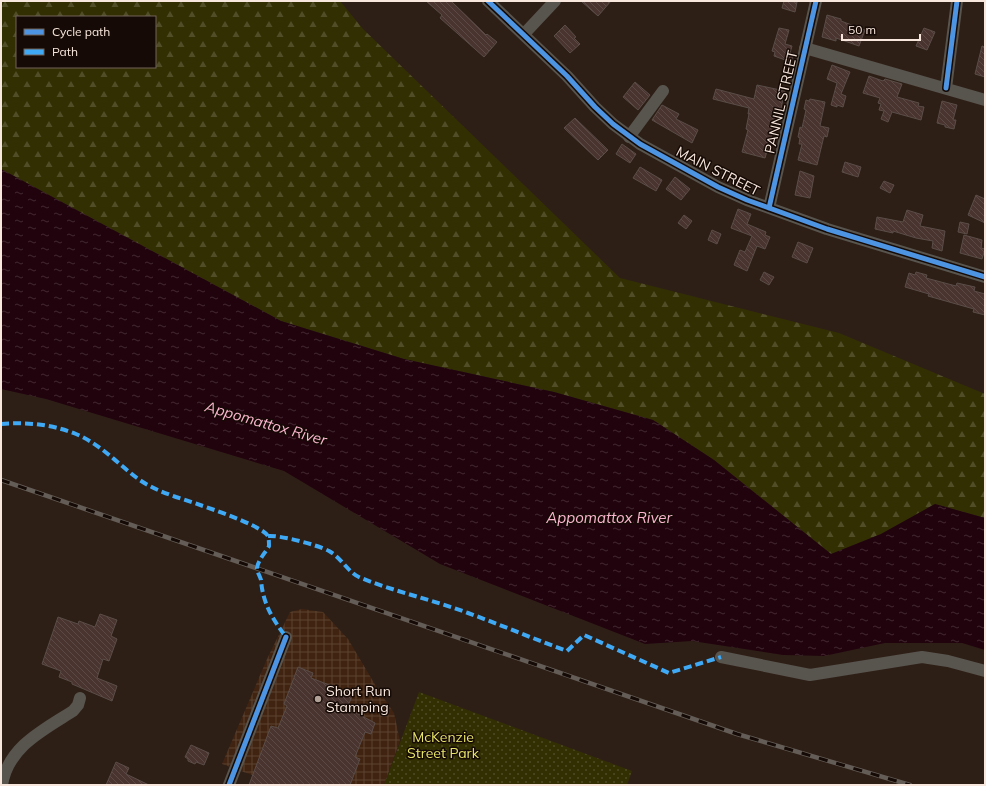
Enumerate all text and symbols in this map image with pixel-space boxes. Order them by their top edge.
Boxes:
legend [16,16,156,68]
scale bar [842,16,920,42]
text: 50 m [848,22,876,37]
text: Cycle path [52,24,110,39]
text: Path [52,44,78,59]
street label: PANNIL STREET [760,48,802,155]
street label: MAIN STREET [673,142,763,200]
water label: Appomattox River [202,396,330,450]
water label: Appomattox River [545,508,672,527]
place label: Short Run Stamping [326,682,391,716]
marker: Short Run Stamping [313,694,323,704]
park label: McKenzie Street Park [407,728,480,762]

